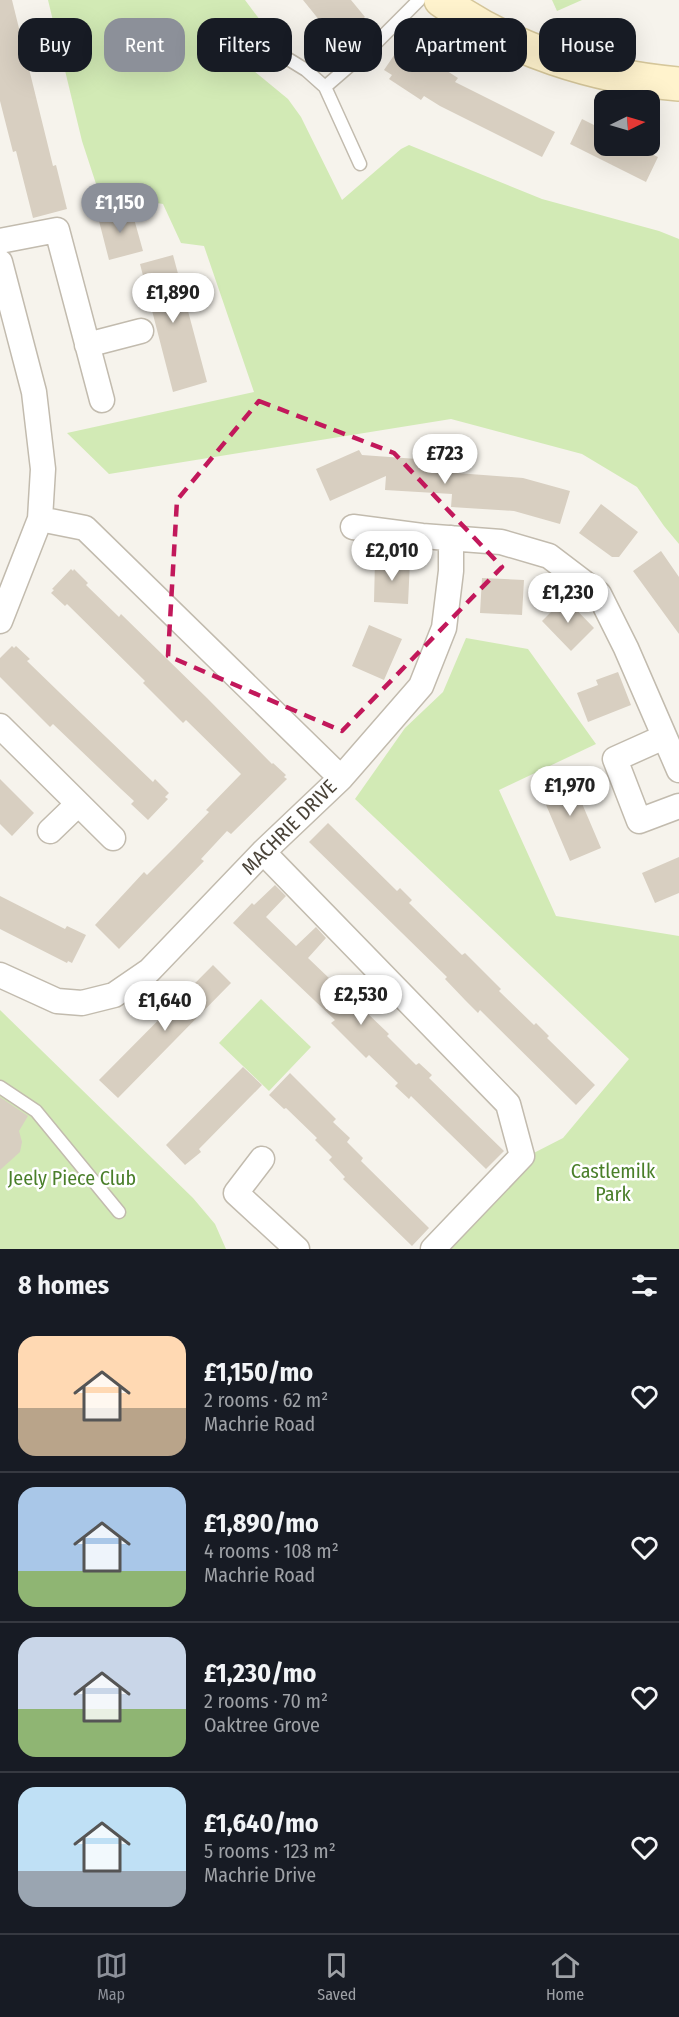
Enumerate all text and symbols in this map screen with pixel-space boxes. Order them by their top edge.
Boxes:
chip: Buy [18,18,92,72]
chip: Rent [104,18,185,72]
chip: Filters [197,18,292,72]
chip: New [304,18,382,72]
chip: Apartment [394,18,527,72]
chip: House [539,18,636,72]
north arrow [594,90,660,156]
map controls [594,90,660,156]
pin: £1,150 [71,183,169,234]
text: £1,150 [95,190,145,214]
pin: £1,890 [124,273,222,324]
text: £1,890 [146,280,200,304]
pin: £723 [409,434,481,485]
text: £723 [426,441,464,465]
pin: £2,010 [343,531,441,582]
text: £2,010 [365,538,419,562]
pin: £1,230 [519,573,617,624]
text: £1,230 [542,580,594,604]
pin: £1,970 [521,766,619,817]
text: £1,970 [544,773,596,797]
street label: MACHRIE DRIVE [237,775,341,879]
pin: £2,530 [312,975,410,1026]
pin: £1,640 [116,981,214,1032]
text: £2,530 [334,982,388,1006]
text: £1,640 [138,988,192,1012]
park label: Castlemilk Park [571,1159,656,1206]
park label: Jeely Piece Club [8,1166,136,1190]
icon: filters [628,1269,661,1302]
text: 8 homes [18,1270,109,1301]
text: £1,150/mo [204,1357,313,1388]
icon: home [66,1360,138,1432]
icon: heart [628,1380,661,1413]
text: 2 rooms · 62 m² [204,1388,328,1412]
text: Machrie Road [204,1412,315,1436]
text: £1,890/mo [204,1508,319,1539]
icon: home [66,1511,138,1583]
icon: heart [628,1531,661,1564]
text: 4 rooms · 108 m² [204,1539,339,1563]
text: Machrie Road [204,1563,315,1587]
text: £1,230/mo [204,1658,316,1689]
icon: home [66,1661,138,1733]
icon: heart [628,1681,661,1714]
text: 2 rooms · 70 m² [204,1689,328,1713]
text: Oaktree Grove [204,1713,320,1737]
text: £1,640/mo [204,1808,319,1839]
icon: home [66,1811,138,1883]
icon: heart [628,1831,661,1864]
text: 5 rooms · 123 m² [204,1839,336,1863]
text: Machrie Drive [204,1863,316,1887]
tab: Map [95,1949,128,2004]
tab: Saved [317,1949,356,2004]
tab: Home [546,1949,584,2004]

